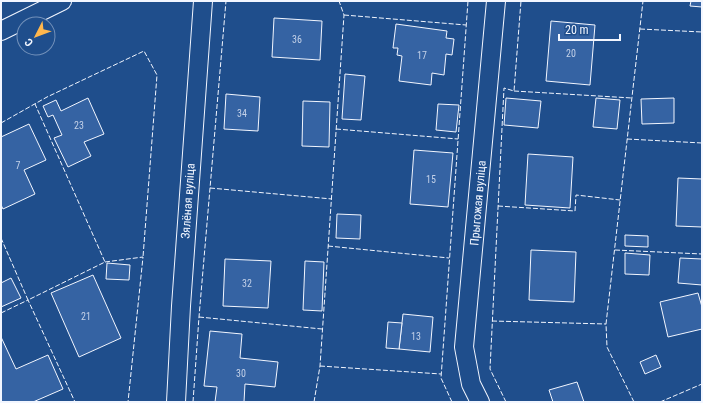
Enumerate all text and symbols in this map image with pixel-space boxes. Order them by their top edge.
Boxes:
north arrow [16,16,56,56]
scale bar [559,16,620,42]
text: 20 m [565,23,589,37]
house number: 36 [292,34,302,45]
text: С [22,36,36,49]
house number: 20 [566,48,576,59]
house number: 17 [417,50,427,61]
house number: 34 [237,108,247,119]
house number: 23 [74,120,84,131]
street label: Прыгожая вуліца [467,159,489,246]
house number: 7 [16,160,21,171]
street label: Зялёная вуліца [178,162,198,239]
house number: 15 [426,174,436,185]
house number: 32 [242,278,252,289]
house number: 21 [81,311,91,322]
house number: 13 [411,331,421,342]
house number: 30 [236,368,246,379]

